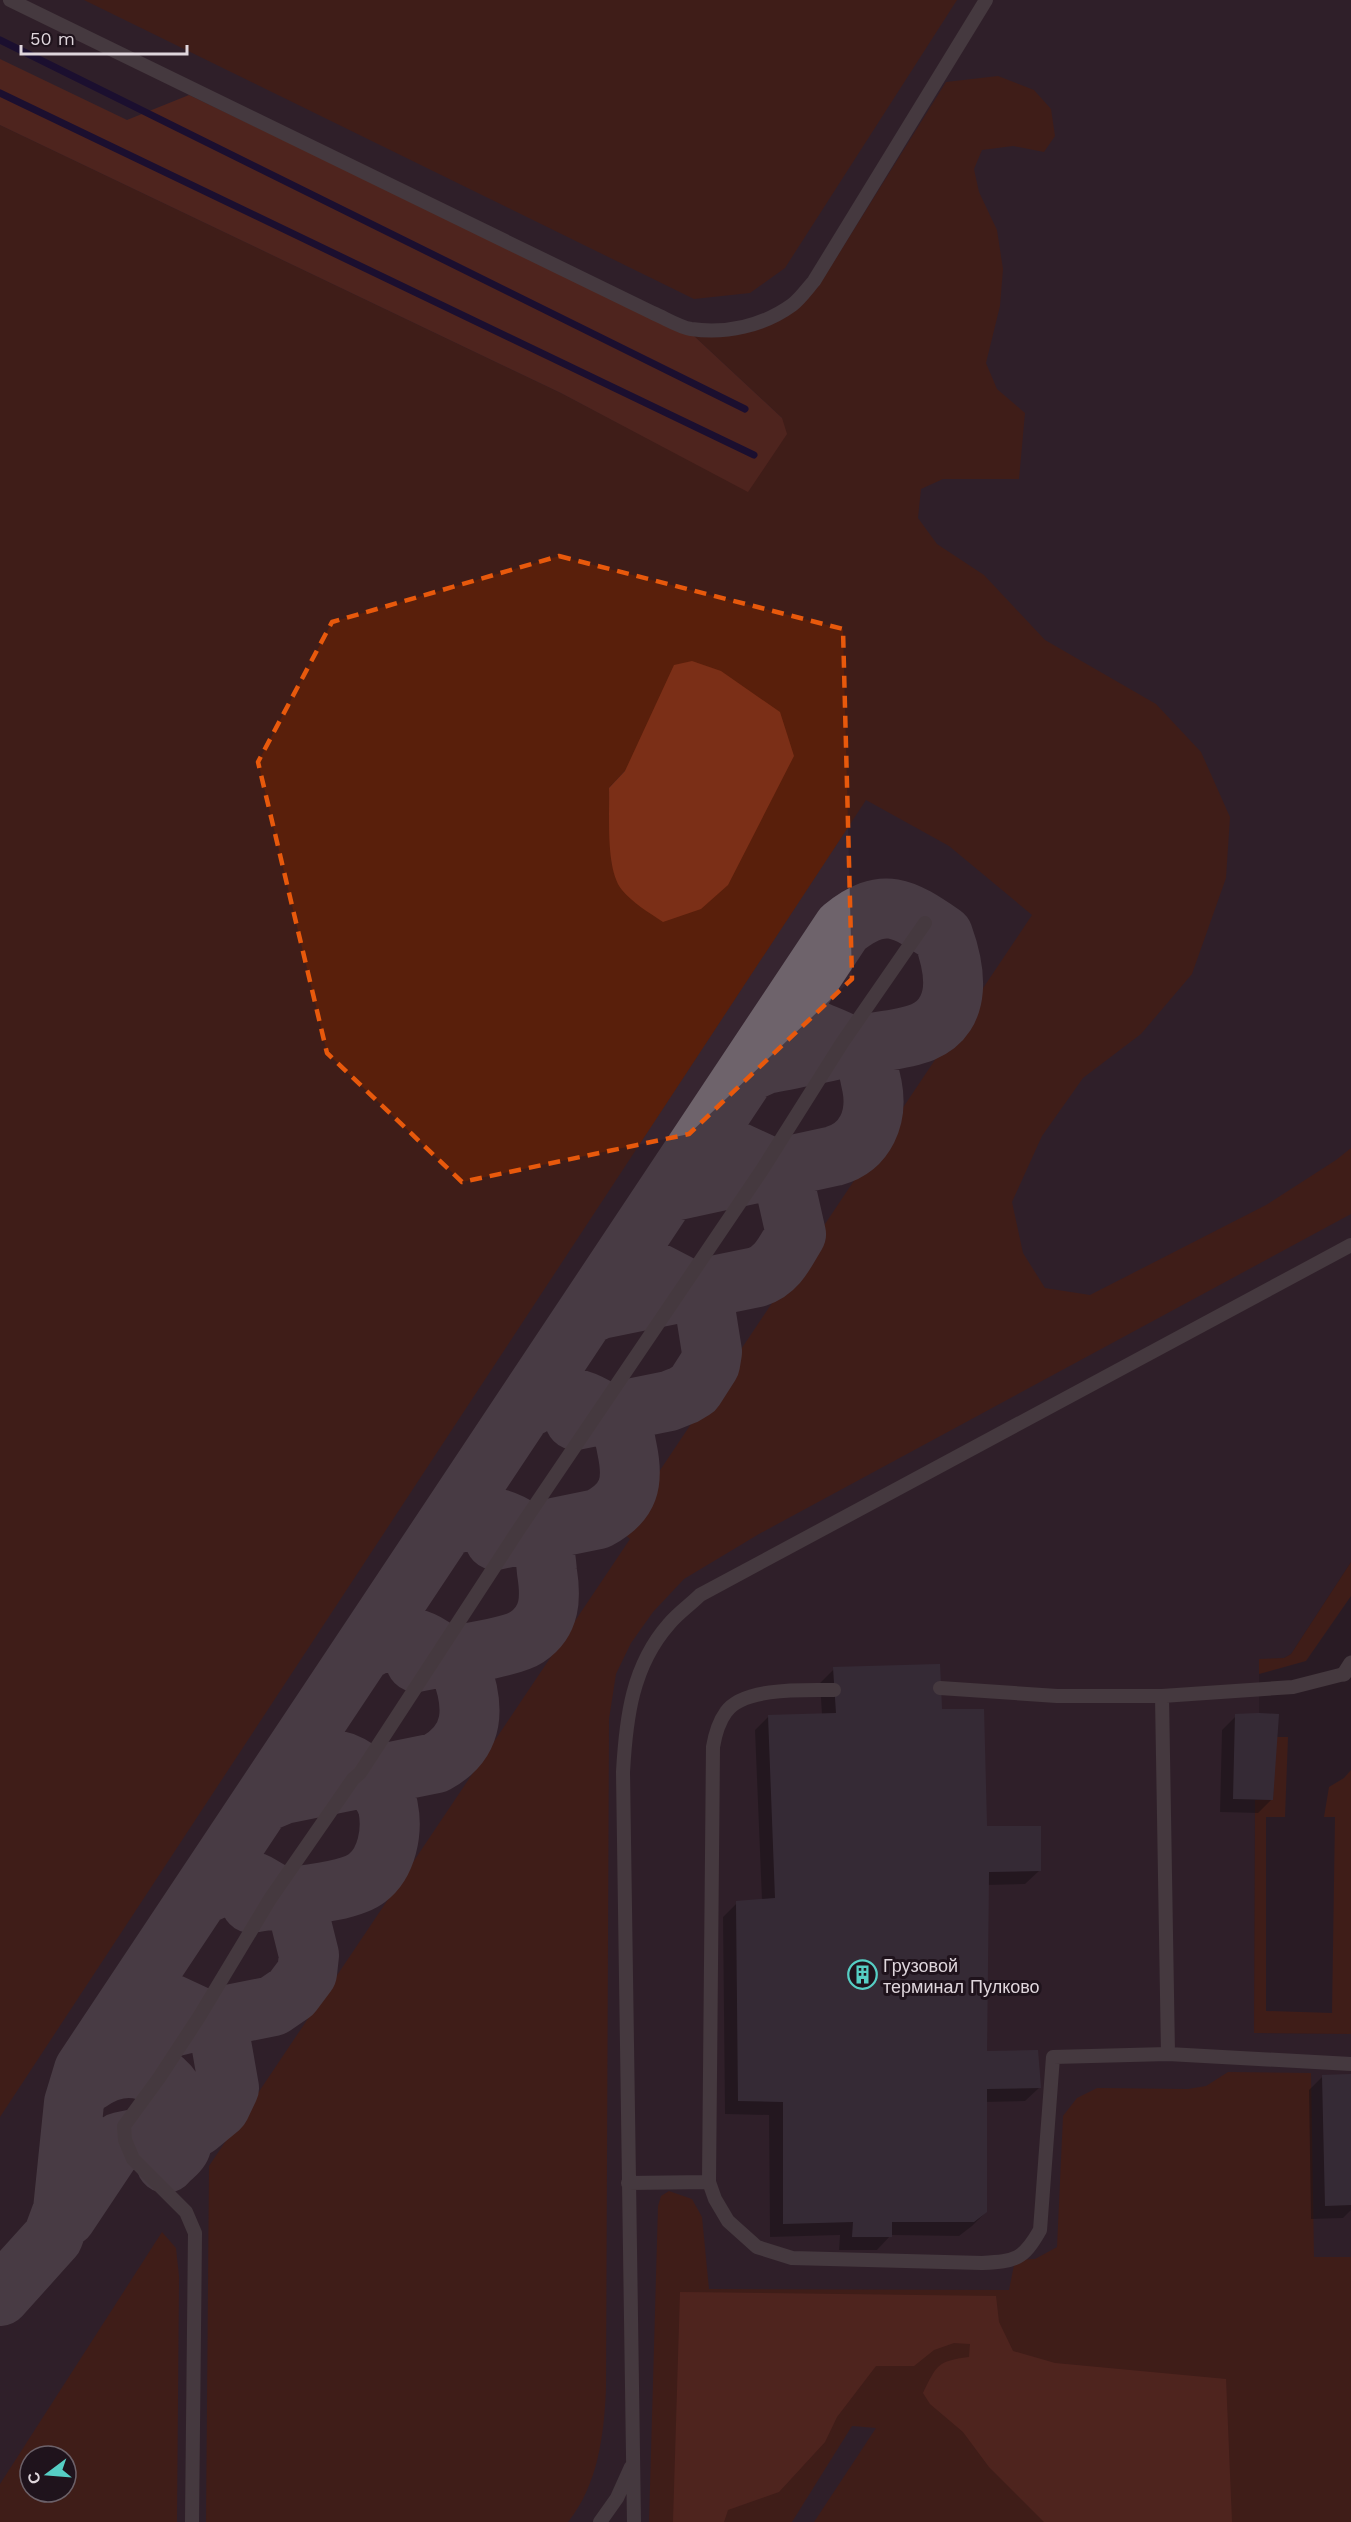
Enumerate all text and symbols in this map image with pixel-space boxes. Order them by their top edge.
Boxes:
scale bar [21,18,188,56]
text: 50 m [30,28,75,49]
place label: Грузовой терминал Пулково [883,1955,1040,1997]
building icon: Грузовой терминал Пулково [846,1959,878,1991]
north arrow [18,2444,78,2504]
text: С [23,2469,45,2486]

